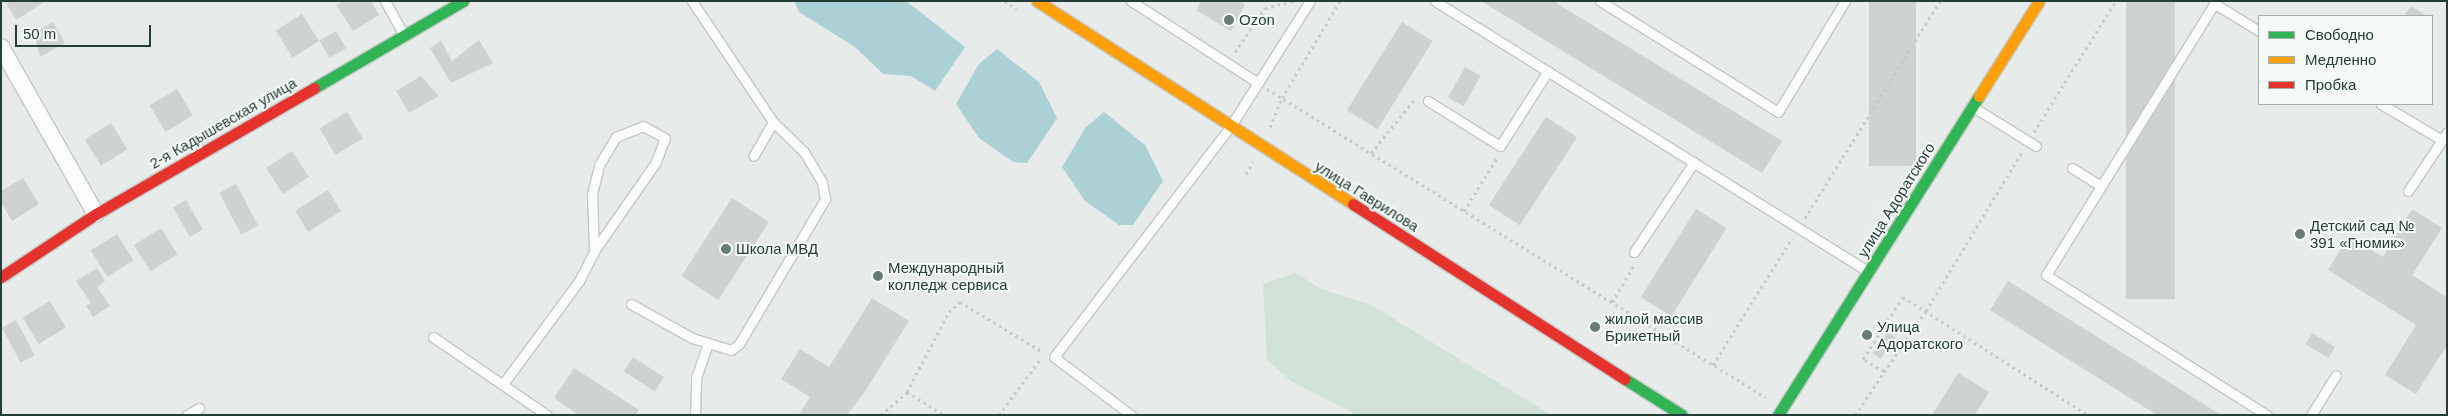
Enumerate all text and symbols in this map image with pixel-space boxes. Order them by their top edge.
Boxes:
place label: Ozon [1239,11,1275,29]
marker: Ozon [1223,14,1235,26]
scale bar [18,15,154,47]
legend [2258,15,2433,105]
text: 50 m [23,25,56,42]
text: Свободно [2305,26,2374,43]
text: Медленно [2305,51,2376,68]
street label: 2-я Кадышевская улица [146,74,300,172]
text: Пробка [2305,76,2356,93]
street label: улица Адоратского [1853,139,1939,261]
street label: улица Гаврилова [1312,157,1422,235]
place label: Детский сад № 391 «Гномик» [2310,216,2415,251]
marker: Детский сад № 391 «Гномик» [2294,228,2306,240]
place label: Школа МВД [736,240,818,258]
marker: Школа МВД [720,243,732,255]
place label: Международный колледж сервиса [888,258,1008,293]
marker: Международный колледж сервиса [872,270,884,282]
place label: жилой массив Брикетный [1605,309,1703,344]
place label: Улица Адоратского [1877,317,1963,352]
marker: жилой массив Брикетный [1589,321,1601,333]
marker: Улица Адоратского [1861,329,1873,341]

